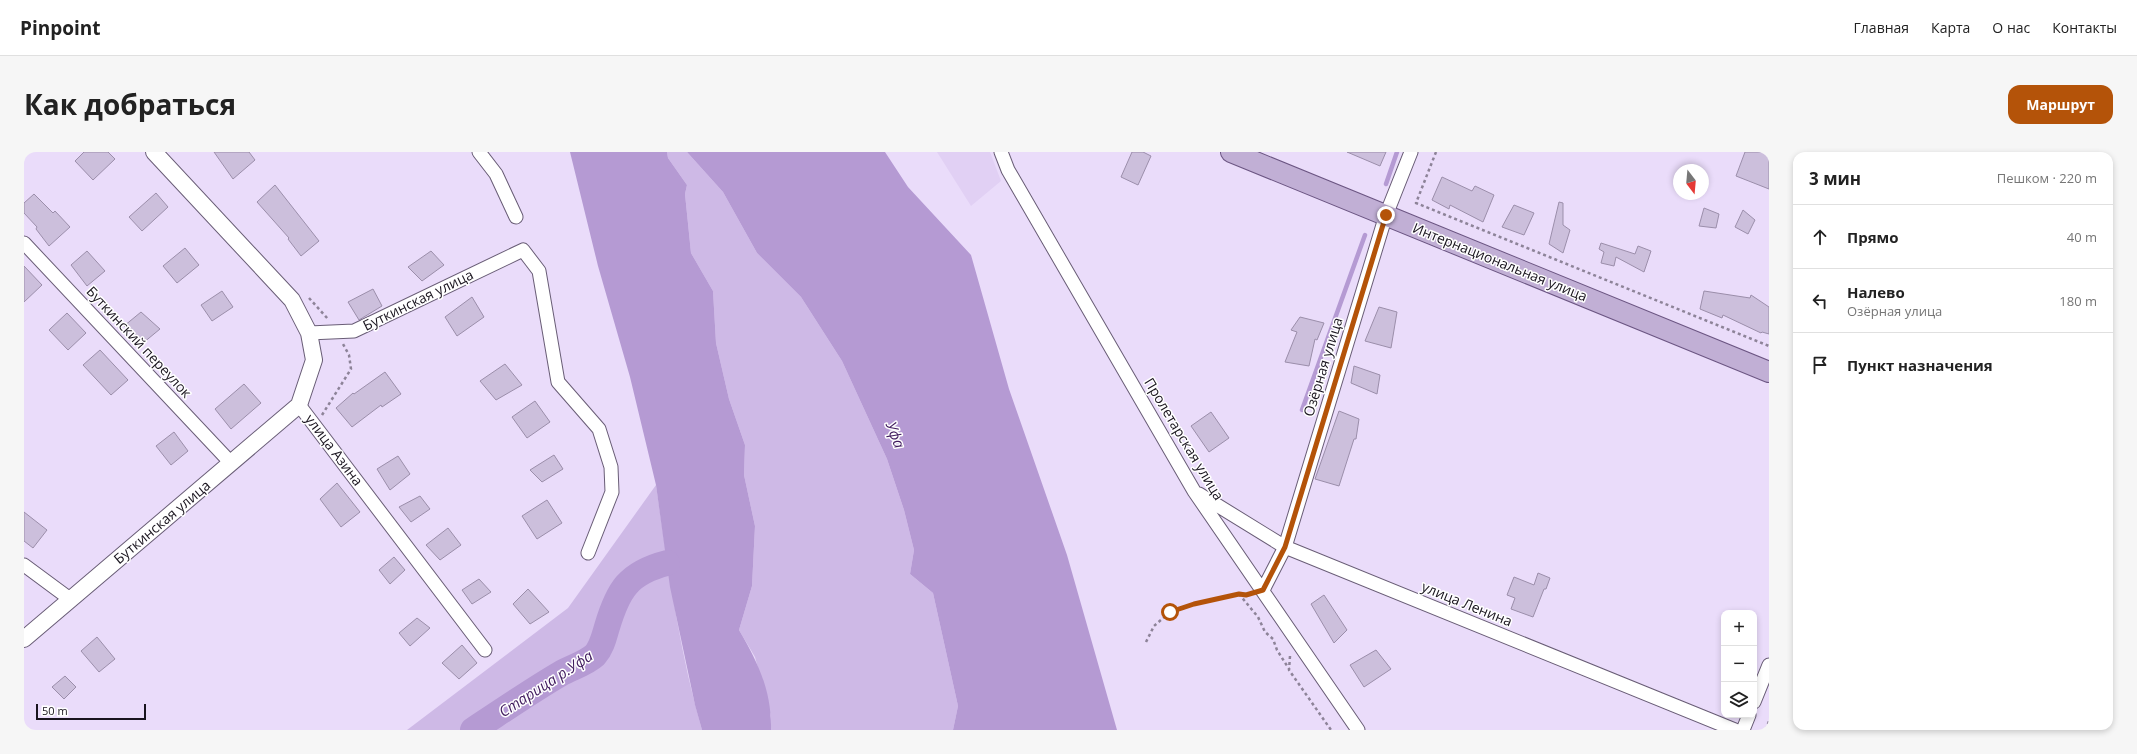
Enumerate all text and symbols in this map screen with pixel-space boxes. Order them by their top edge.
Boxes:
text: Pinpoint [20,15,101,41]
text: Главная [1854,18,1909,37]
text: Карта [1931,18,1970,37]
text: О нас [1992,18,2030,37]
text: Контакты [2052,18,2117,37]
text: Как добраться [24,85,236,123]
button: Маршрут [2008,85,2113,124]
north arrow [1673,164,1709,200]
text: 3 мин [1809,167,1861,190]
text: Пешком · 220 m [1997,169,2097,187]
route end [1377,206,1395,224]
street label: Интернациональная улица [1410,218,1590,305]
icon: ahead [1809,226,1831,248]
text: Прямо [1847,227,1899,247]
text: 40 m [2067,228,2097,246]
street label: Буткинская улица [359,265,476,335]
street label: Буткинский переулок [83,282,197,402]
text: Налево [1847,282,1905,302]
icon: left [1809,290,1831,312]
text: 180 m [2059,292,2097,310]
text: Озёрная улица [1847,302,1942,320]
street label: Озёрная улица [1298,315,1347,419]
icon: arrive [1809,354,1831,376]
text: Пункт назначения [1847,355,1993,375]
street label: Пролетарская улица [1140,374,1229,503]
street label: улица Азина [301,410,368,489]
water label: Уфа [881,418,910,451]
street label: Буткинская улица [109,476,214,568]
street label: улица Ленина [1419,577,1515,630]
route start [1161,603,1179,621]
map controls [1721,610,1757,718]
button: + [1721,610,1757,646]
water label: Старица р.Уфа [495,645,597,721]
button: − [1721,646,1757,682]
button: layers [1721,682,1757,718]
scale bar [36,702,146,721]
text: 50 m [42,703,68,718]

